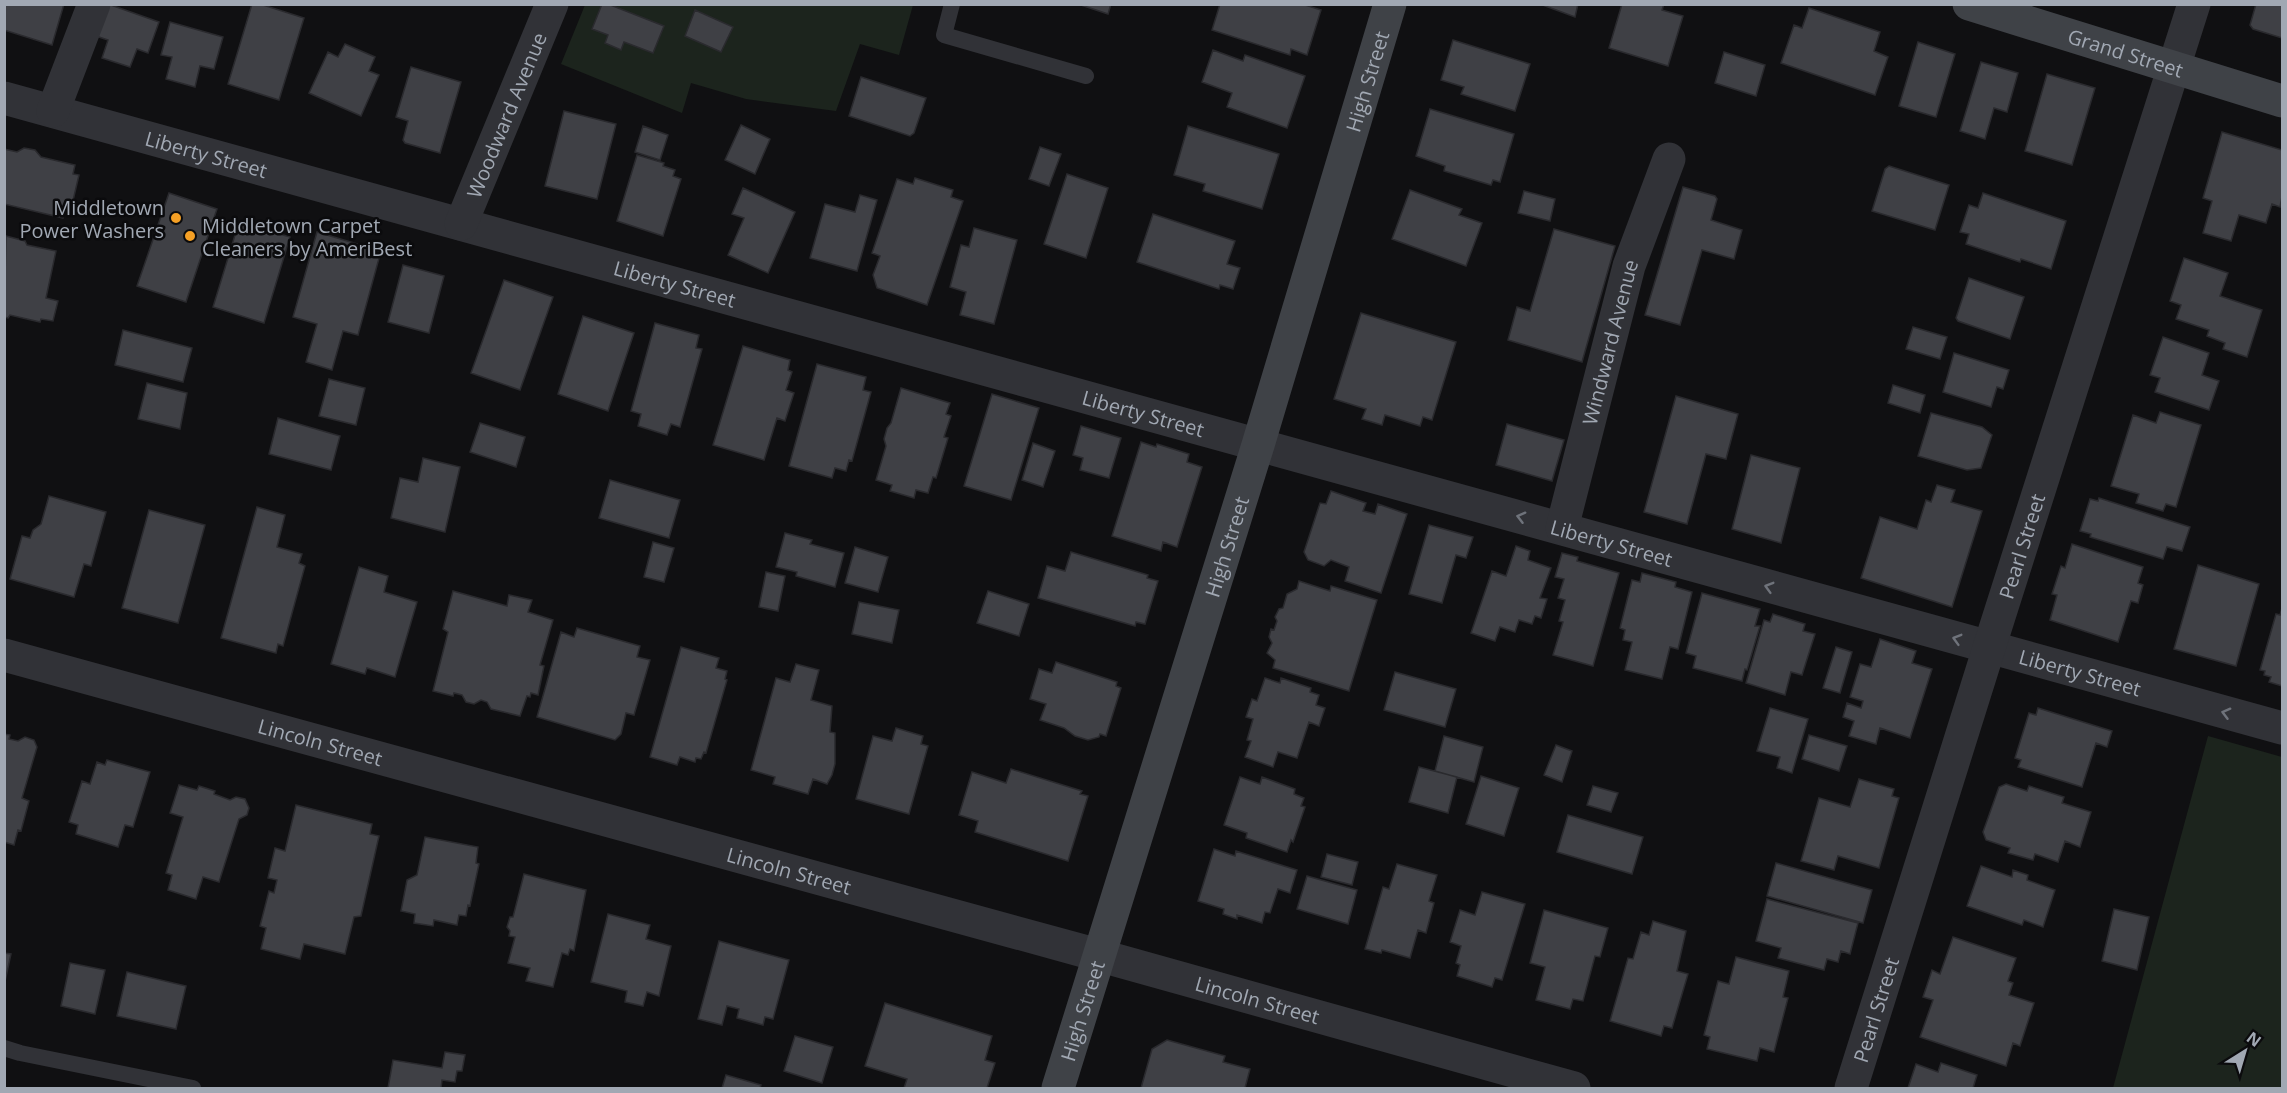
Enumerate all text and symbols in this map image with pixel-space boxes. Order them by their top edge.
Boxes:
street label: Grand Street [2065,22,2187,83]
street label: Woodward Avenue [460,28,552,202]
street label: High Street [1339,28,1395,135]
street label: Liberty Street [142,124,270,184]
place label: Middletown Power Washers [20,194,164,244]
marker: Middletown Power Washers [169,211,183,225]
place label: Middletown Carpet Cleaners by AmeriBest [202,212,412,262]
marker: Middletown Carpet Cleaners by AmeriBest [183,229,197,243]
street label: Liberty Street [611,254,739,313]
street label: Windward Avenue [1575,255,1644,428]
street label: Liberty Street [1079,383,1207,443]
street label: Pearl Street [1992,490,2051,602]
street label: High Street [1198,493,1255,600]
one-way arrow [1516,512,1527,524]
street label: Liberty Street [1548,513,1676,572]
one-way arrow [1764,582,1775,594]
one-way arrow [1952,634,1962,647]
street label: Liberty Street [2016,642,2144,702]
one-way arrow [2221,708,2232,720]
street label: Lincoln Street [255,712,386,772]
street label: Lincoln Street [724,840,854,900]
street label: Pearl Street [1846,954,1905,1066]
street label: High Street [1054,957,1110,1064]
street label: Lincoln Street [1192,969,1323,1030]
north arrow [2215,1021,2275,1081]
text: N [2242,1026,2266,1052]

